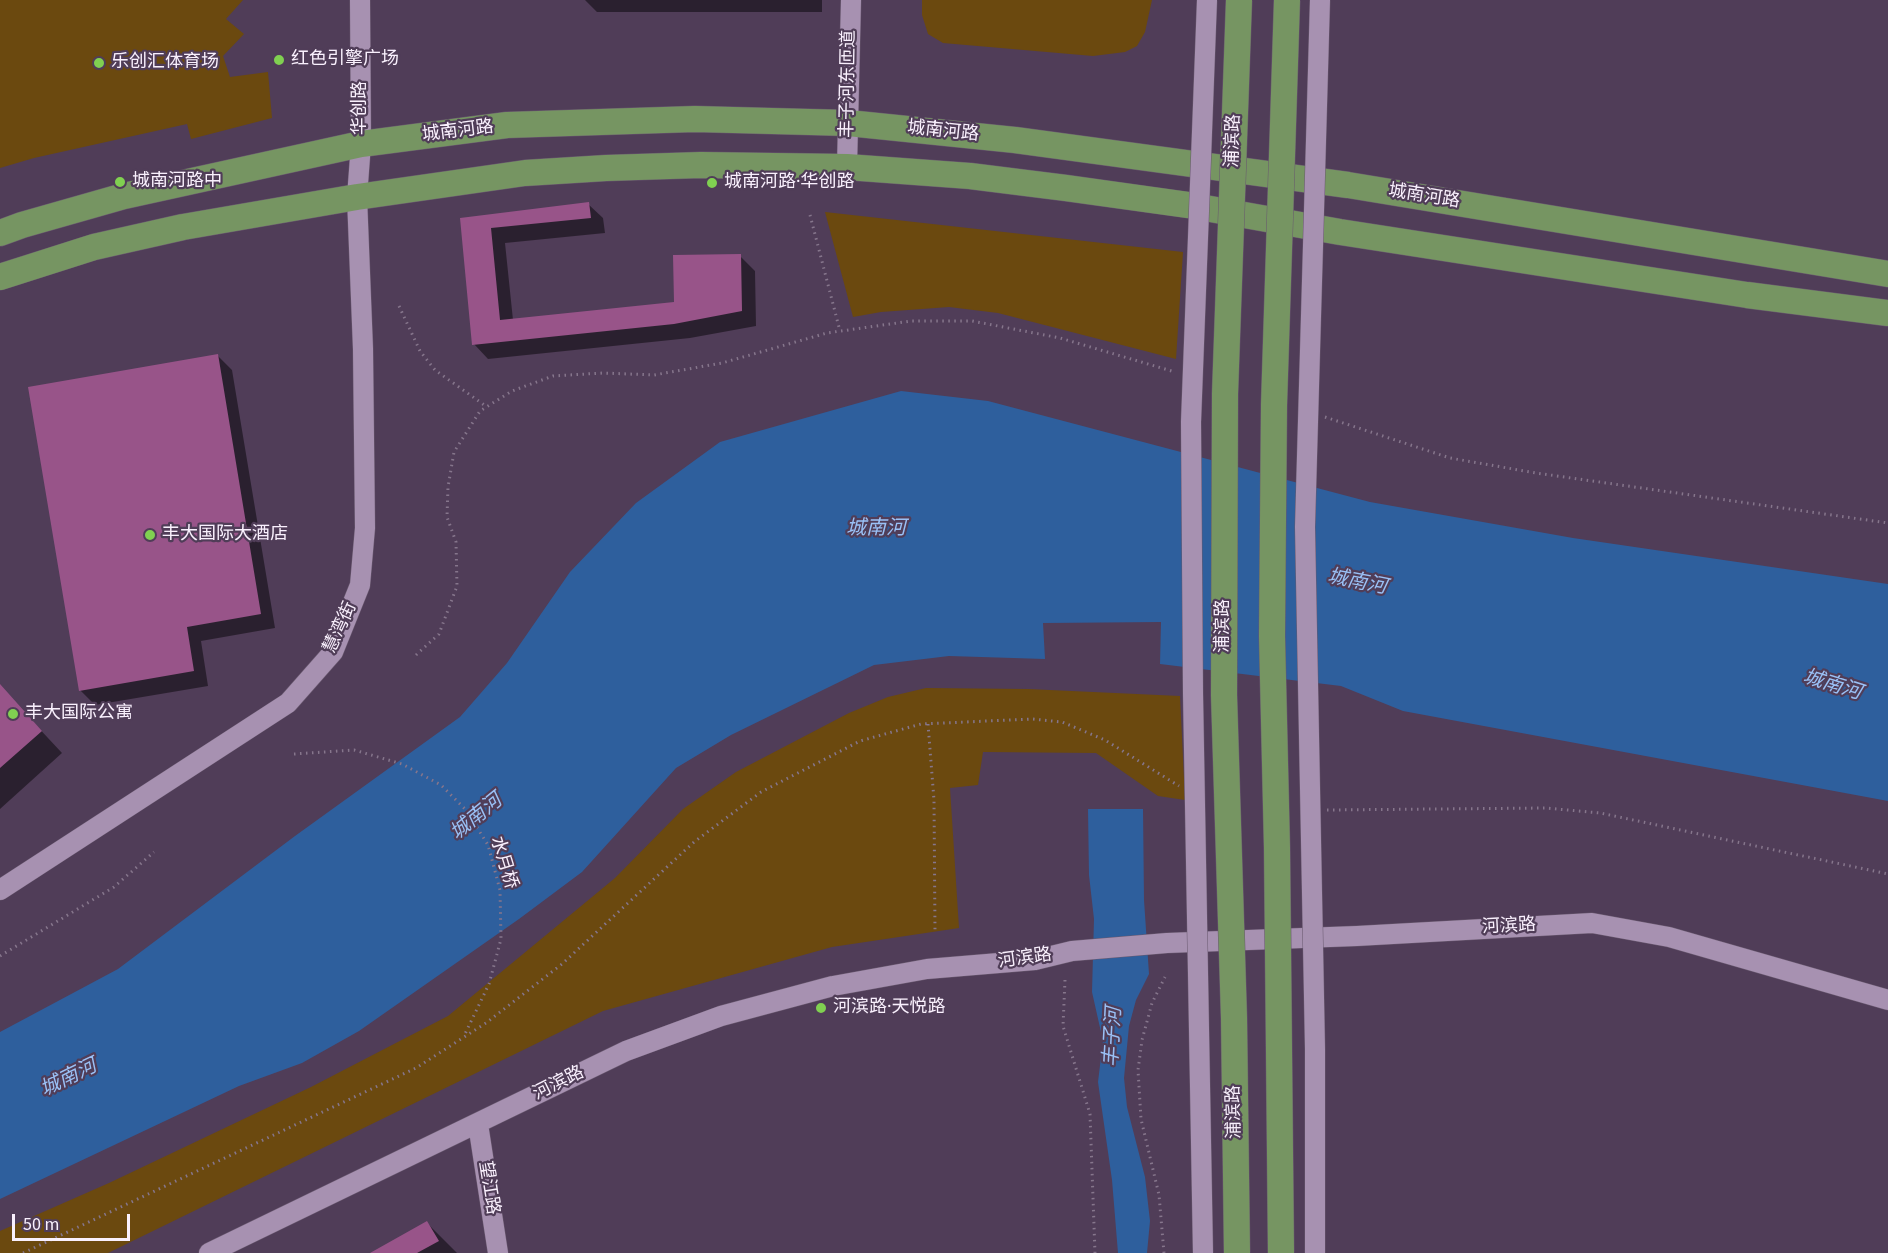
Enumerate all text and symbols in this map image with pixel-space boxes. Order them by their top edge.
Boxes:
street label: 丰子河东匝道 [837,30,861,138]
place label: 红色引擎广场 [291,49,399,71]
place label: 乐创汇体育场 [111,52,219,74]
marker: 红色引擎广场 [272,53,286,67]
marker: 乐创汇体育场 [92,56,106,70]
street label: 华创路 [350,81,372,135]
street label: 浦滨路 [1222,114,1246,168]
street label: 城南河路 [421,117,495,147]
street label: 城南河路 [906,117,980,147]
place label: 城南河路中 [132,171,222,193]
place label: 城南河路·华创路 [724,172,854,194]
marker: 城南河路中 [113,175,127,189]
marker: 城南河路·华创路 [705,176,719,190]
street label: 城南河路 [1387,181,1461,213]
water label: 城南河 [846,518,906,542]
place label: 丰大国际大酒店 [162,524,288,546]
marker: 丰大国际大酒店 [143,528,157,542]
water label: 城南河 [1325,565,1389,601]
street label: 慧湾街 [320,599,362,657]
street label: 浦滨路 [1213,599,1235,653]
water label: 城南河 [1800,666,1864,706]
place label: 丰大国际公寓 [25,703,133,725]
marker: 丰大国际公寓 [6,707,20,721]
water label: 城南河 [446,790,508,846]
street label: 水月桥 [485,834,521,892]
street label: 河滨路 [1481,915,1537,939]
street label: 河滨路 [997,945,1053,973]
place label: 河滨路·天悦路 [833,997,945,1019]
marker: 河滨路·天悦路 [814,1001,828,1015]
water label: 丰子河 [1100,1006,1128,1068]
water label: 城南河 [37,1055,101,1103]
street label: 河滨路 [530,1062,588,1106]
street label: 浦滨路 [1224,1085,1246,1139]
street label: 望江路 [473,1160,503,1216]
scale bar [15,1202,134,1240]
text: 50 m [23,1212,59,1237]

